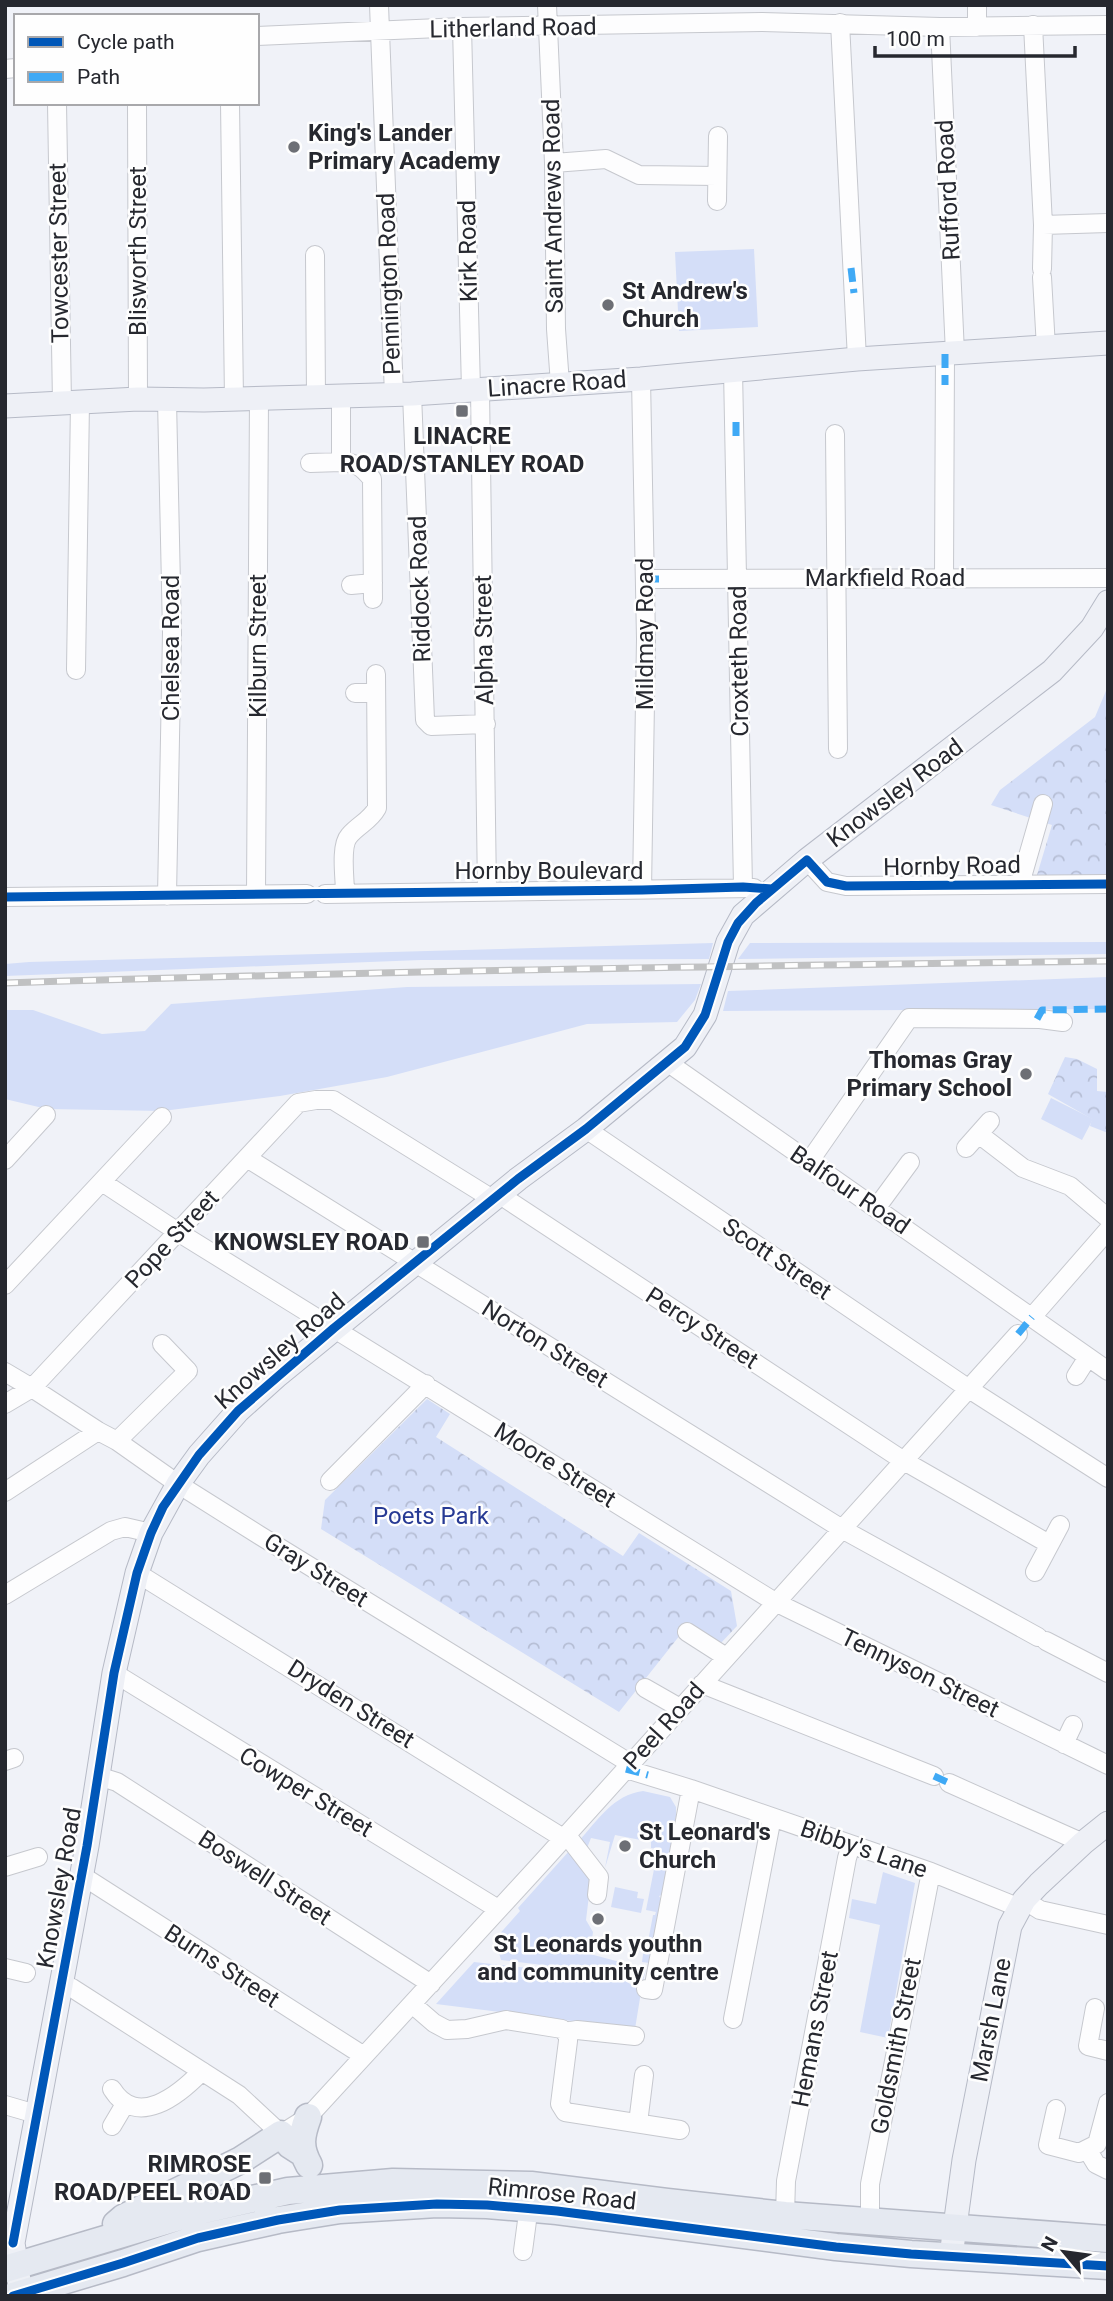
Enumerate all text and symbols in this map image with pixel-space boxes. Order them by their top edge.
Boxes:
street label: Litherland Road [429,13,597,43]
legend [14,14,259,105]
scale bar [875,14,1074,58]
text: 100 m [886,27,945,51]
text: Cycle path [77,30,175,54]
text: Path [77,65,120,89]
street label: Saint Andrews Road [537,98,569,314]
place label: King's Lander Primary Academy [308,119,501,175]
street label: Rufford Road [930,119,966,261]
marker: King's Lander Primary Academy [286,139,302,155]
street label: Towcester Street [43,162,75,344]
street label: Blisworth Street [124,166,152,336]
street label: Pennington Road [372,192,406,376]
street label: Kirk Road [453,200,483,302]
place label: St Andrew's Church [622,277,748,333]
marker: St Andrew's Church [600,297,616,313]
street label: Linacre Road [487,365,627,403]
marker: LINACRE ROAD/STANLEY ROAD [454,403,470,419]
place label: LINACRE ROAD/STANLEY ROAD [340,422,584,478]
street label: Riddock Road [403,515,437,663]
street label: Mildmay Road [631,558,659,710]
street label: Markfield Road [805,564,965,592]
street label: Kilburn Street [244,574,272,718]
street label: Alpha Street [469,574,499,705]
street label: Chelsea Road [157,575,185,721]
street label: Croxteth Road [724,585,754,737]
street label: Knowsley Road [822,733,968,853]
street label: Hornby Road [883,851,1021,881]
street label: Hornby Boulevard [454,857,644,885]
place label: Thomas Gray Primary School [847,1046,1013,1102]
marker: Thomas Gray Primary School [1018,1066,1034,1082]
street label: Balfour Road [785,1140,915,1240]
street label: Pope Street [119,1184,225,1294]
street label: Scott Street [717,1212,837,1306]
place label: KNOWSLEY ROAD [214,1228,409,1256]
marker: KNOWSLEY ROAD [415,1234,431,1250]
street label: Percy Street [640,1281,764,1375]
street label: Knowsley Road [209,1287,351,1415]
street label: Norton Street [477,1294,613,1394]
street label: Moore Street [489,1417,621,1514]
park label: Poets Park [373,1502,490,1530]
street label: Gray Street [259,1527,373,1613]
street label: Tennyson Street [836,1623,1004,1723]
street label: Dryden Street [282,1654,420,1754]
street label: Peel Road [618,1677,710,1775]
street label: Cowper Street [234,1741,378,1843]
street label: Knowsley Road [31,1805,87,1971]
street label: Bibby's Lane [797,1814,931,1884]
place label: St Leonard's Church [639,1818,771,1874]
street label: Boswell Street [193,1825,337,1931]
marker: St Leonard's Church [617,1838,633,1854]
marker: St Leonards youthn and community centre [590,1911,606,1927]
street label: Burns Street [159,1919,285,2014]
place label: St Leonards youthn and community centre [477,1930,719,1986]
street label: Hemans Street [786,1948,844,2110]
street label: Goldsmith Street [865,1955,927,2137]
street label: Marsh Lane [965,1956,1017,2084]
place label: RIMROSE ROAD/PEEL ROAD [54,2150,251,2206]
marker: RIMROSE ROAD/PEEL ROAD [257,2170,273,2186]
street label: Rimrose Road [486,2172,638,2216]
north arrow [1029,2217,1099,2287]
text: N [1036,2233,1063,2255]

